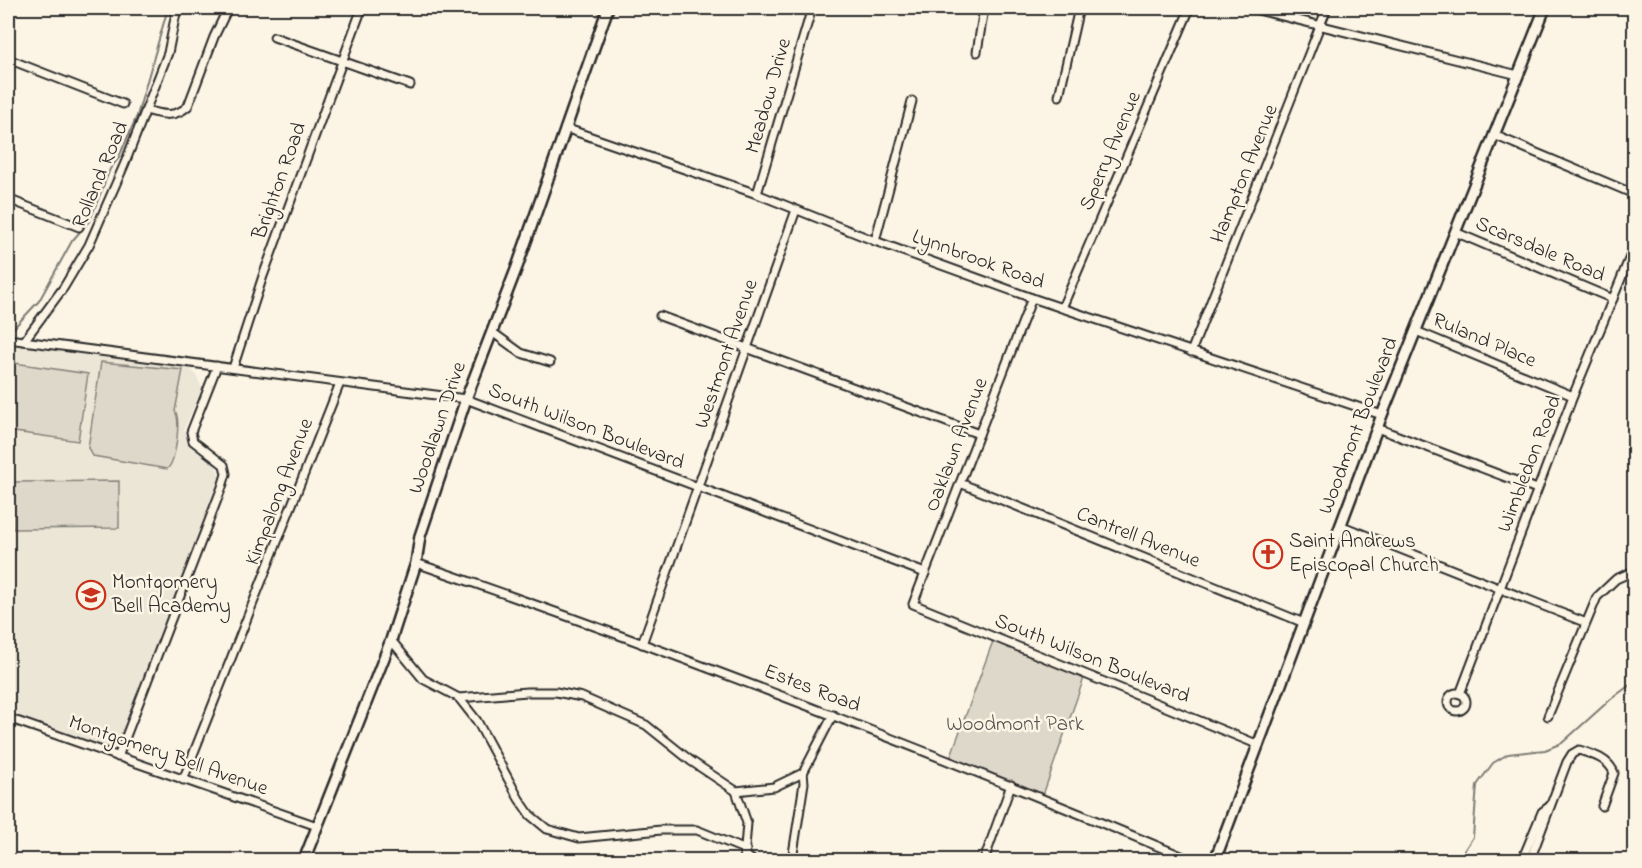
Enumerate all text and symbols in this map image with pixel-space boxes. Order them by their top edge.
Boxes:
street label: Meadow Drive [738,34,800,157]
street label: Sperry Avenue [1072,86,1152,216]
street label: Hampton Avenue [1203,99,1287,248]
street label: Rolland Road [65,117,137,233]
street label: Brighton Road [245,118,317,245]
street label: Scarsdale Road [1470,209,1610,291]
street label: Lynnbrook Road [907,222,1049,300]
street label: Westmont Avenue [687,275,767,433]
street label: Ruland Place [1427,306,1541,377]
street label: Woodmont Boulevard [1311,333,1407,519]
street label: Woodlawn Drive [401,357,475,498]
street label: Oaklawn Avenue [918,373,997,516]
street label: South Wilson Boulevard [483,376,689,478]
street label: Wimbledon Road [1490,391,1570,537]
street label: Kimpalong Avenue [238,414,324,571]
street label: Cantrell Avenue [1072,499,1205,577]
place label: Saint Andrews Episcopal Church [1289,527,1439,581]
church icon: Saint Andrews Episcopal Church [1252,538,1284,570]
place label: Montgomery Bell Academy [111,568,231,624]
school or university icon: Montgomery Bell Academy [75,579,107,611]
street label: South Wilson Boulevard [990,606,1194,712]
street label: Estes Road [759,657,865,721]
street label: Montgomery Bell Avenue [64,708,272,806]
park label: Woodmont Park [946,710,1085,740]

